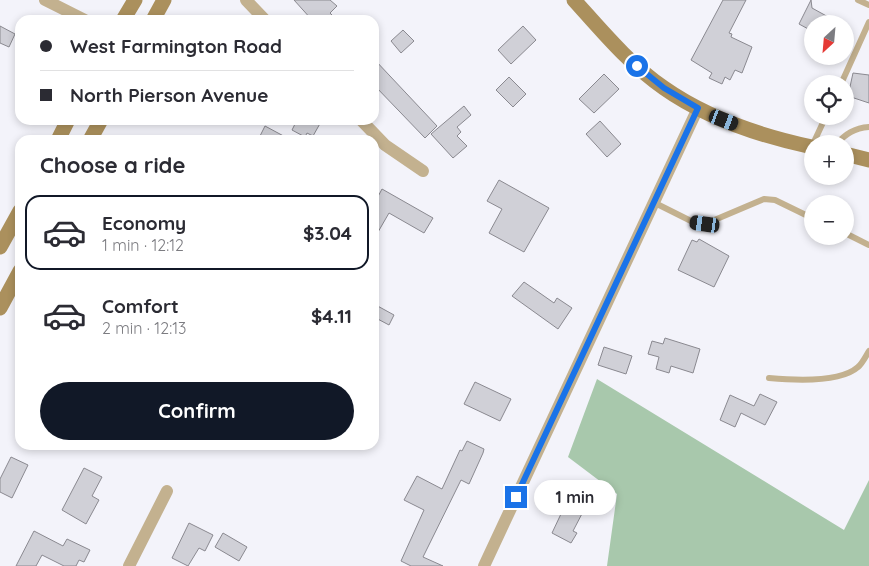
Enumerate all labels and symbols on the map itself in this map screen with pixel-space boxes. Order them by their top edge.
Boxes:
north arrow [804,15,854,65]
route start [626,55,648,77]
car [707,108,740,132]
car [689,214,720,234]
callout: 1 min [534,480,616,514]
route end [505,486,527,508]

